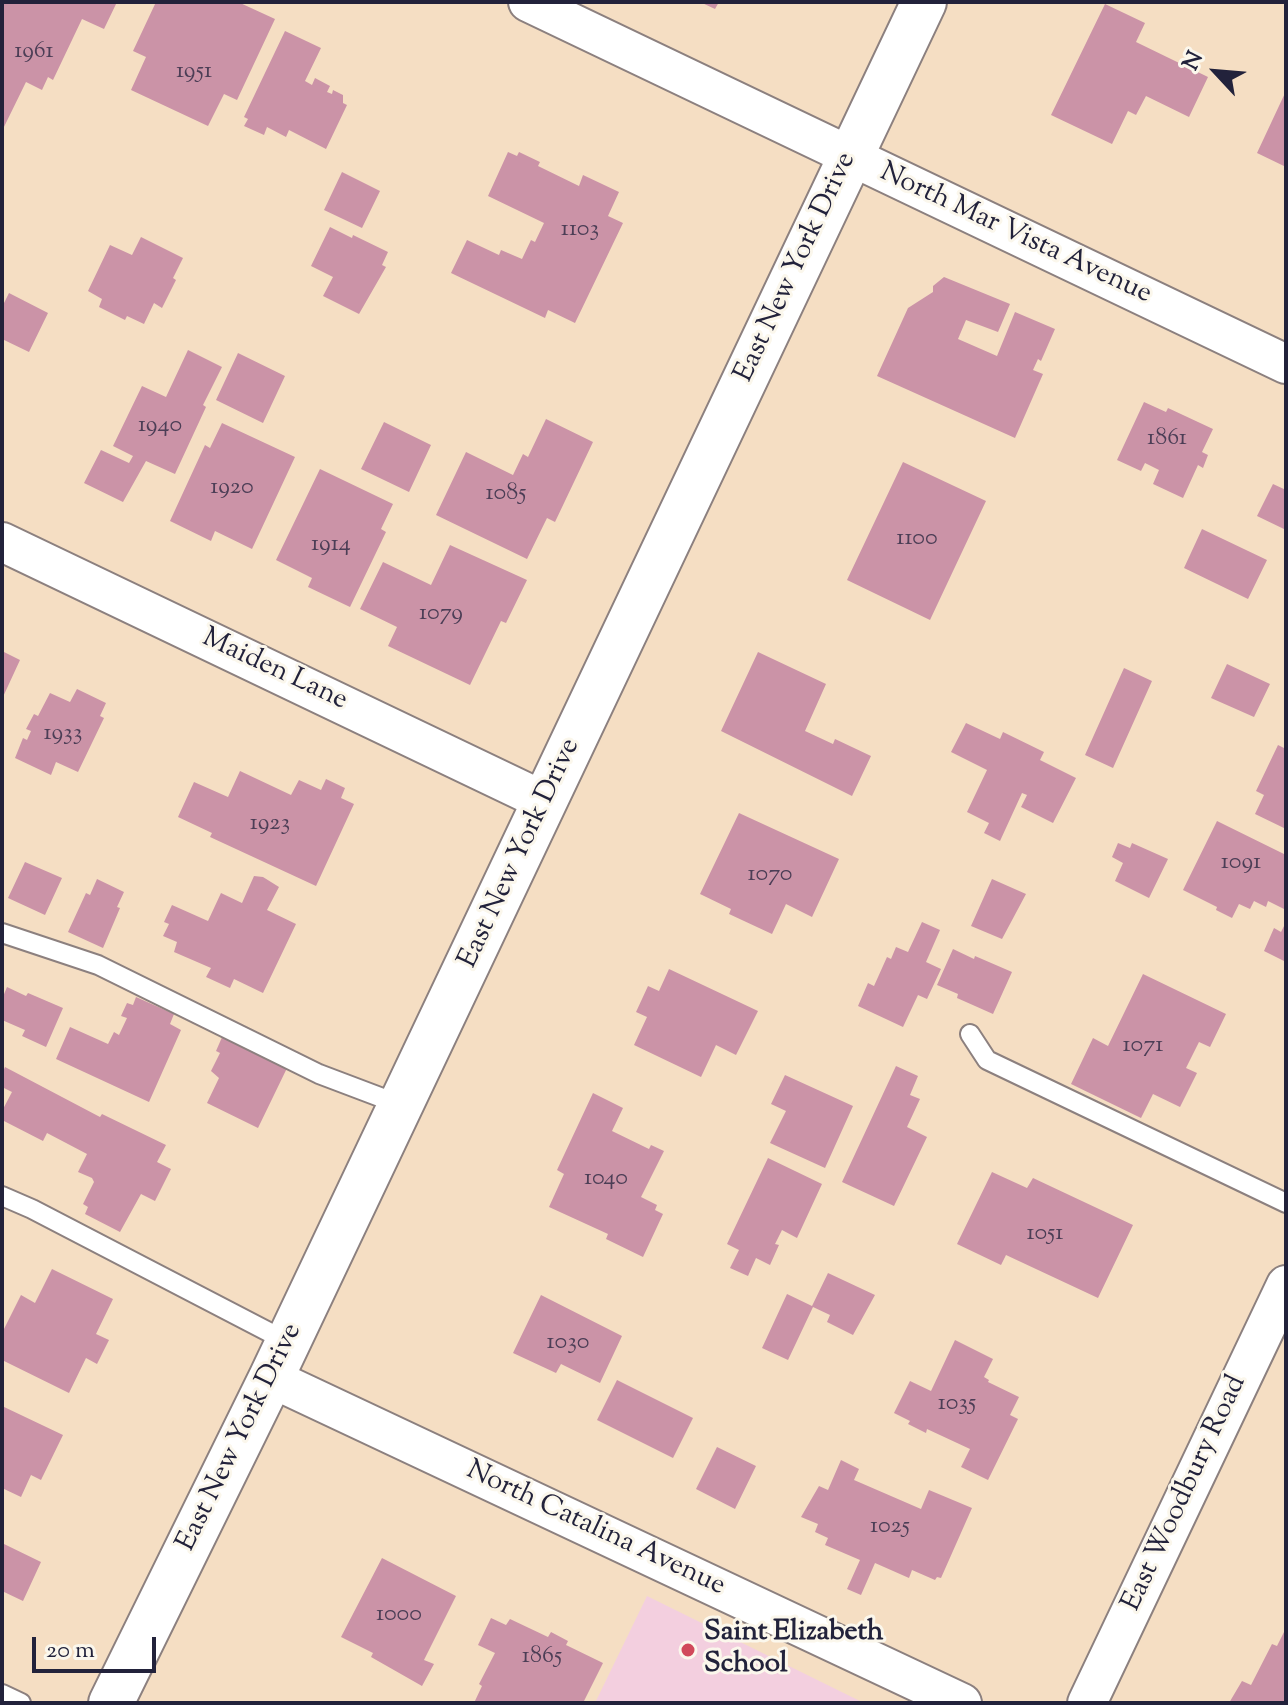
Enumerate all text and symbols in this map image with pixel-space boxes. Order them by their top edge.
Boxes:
north arrow [1176,32,1256,112]
house number: 1961 [14,39,54,67]
text: N [1176,47,1213,76]
house number: 1951 [176,59,212,87]
street label: East New York Drive [729,148,865,388]
street label: North Mar Vista Avenue [874,157,1156,313]
house number: 1103 [561,217,599,245]
house number: 1940 [138,413,182,441]
house number: 1861 [1147,426,1187,454]
house number: 1920 [210,475,254,503]
house number: 1085 [486,481,526,509]
house number: 1100 [896,526,938,554]
house number: 1914 [311,532,351,560]
house number: 1079 [419,601,463,629]
street label: Maiden Lane [196,623,352,719]
house number: 1933 [44,721,82,749]
street label: East New York Drive [453,734,589,974]
house number: 1923 [250,811,290,839]
house number: 1091 [1221,850,1261,878]
house number: 1070 [748,862,792,890]
house number: 1071 [1123,1033,1163,1061]
house number: 1040 [584,1166,628,1194]
house number: 1051 [1027,1221,1063,1249]
street label: East New York Drive [171,1319,311,1557]
house number: 1030 [547,1330,589,1358]
street label: East Woodbury Road [1117,1371,1255,1617]
house number: 1035 [938,1391,976,1419]
street label: North Catalina Avenue [460,1455,730,1605]
house number: 1025 [870,1514,910,1542]
house number: 1000 [376,1602,422,1630]
place label: Saint Elizabeth School [704,1617,883,1683]
scale bar [36,1621,160,1671]
text: 20 m [46,1634,95,1668]
marker: Saint Elizabeth School [679,1641,697,1659]
house number: 1865 [522,1644,562,1672]

